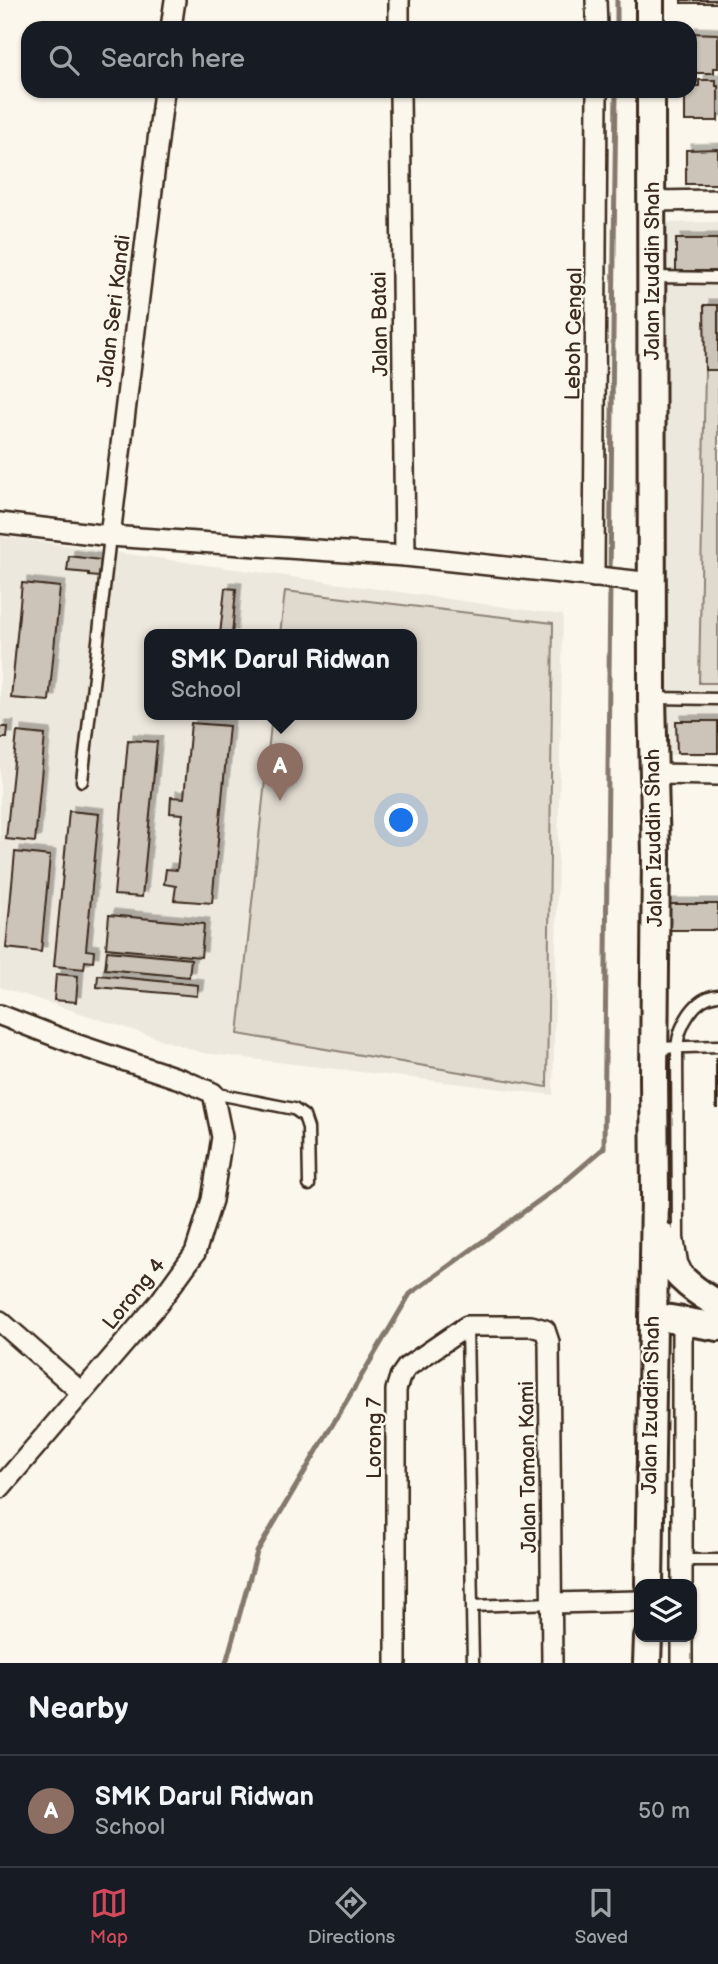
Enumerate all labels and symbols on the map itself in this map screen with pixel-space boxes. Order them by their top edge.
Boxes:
street label: Jalan Izuddin Shah [640,182,665,360]
street label: Jalan Seri Kandi [92,233,136,389]
street label: Leboh Cengal [560,267,588,401]
street label: Jalan Batai [367,271,393,377]
pin: A [257,743,303,801]
street label: Jalan Izuddin Shah [640,749,668,927]
your location [384,803,418,837]
street label: Lorong 4 [98,1253,171,1335]
street label: Jalan Izuddin Shah [637,1316,665,1494]
street label: Jalan Taman Kami [514,1381,542,1553]
street label: Lorong 7 [362,1396,387,1479]

